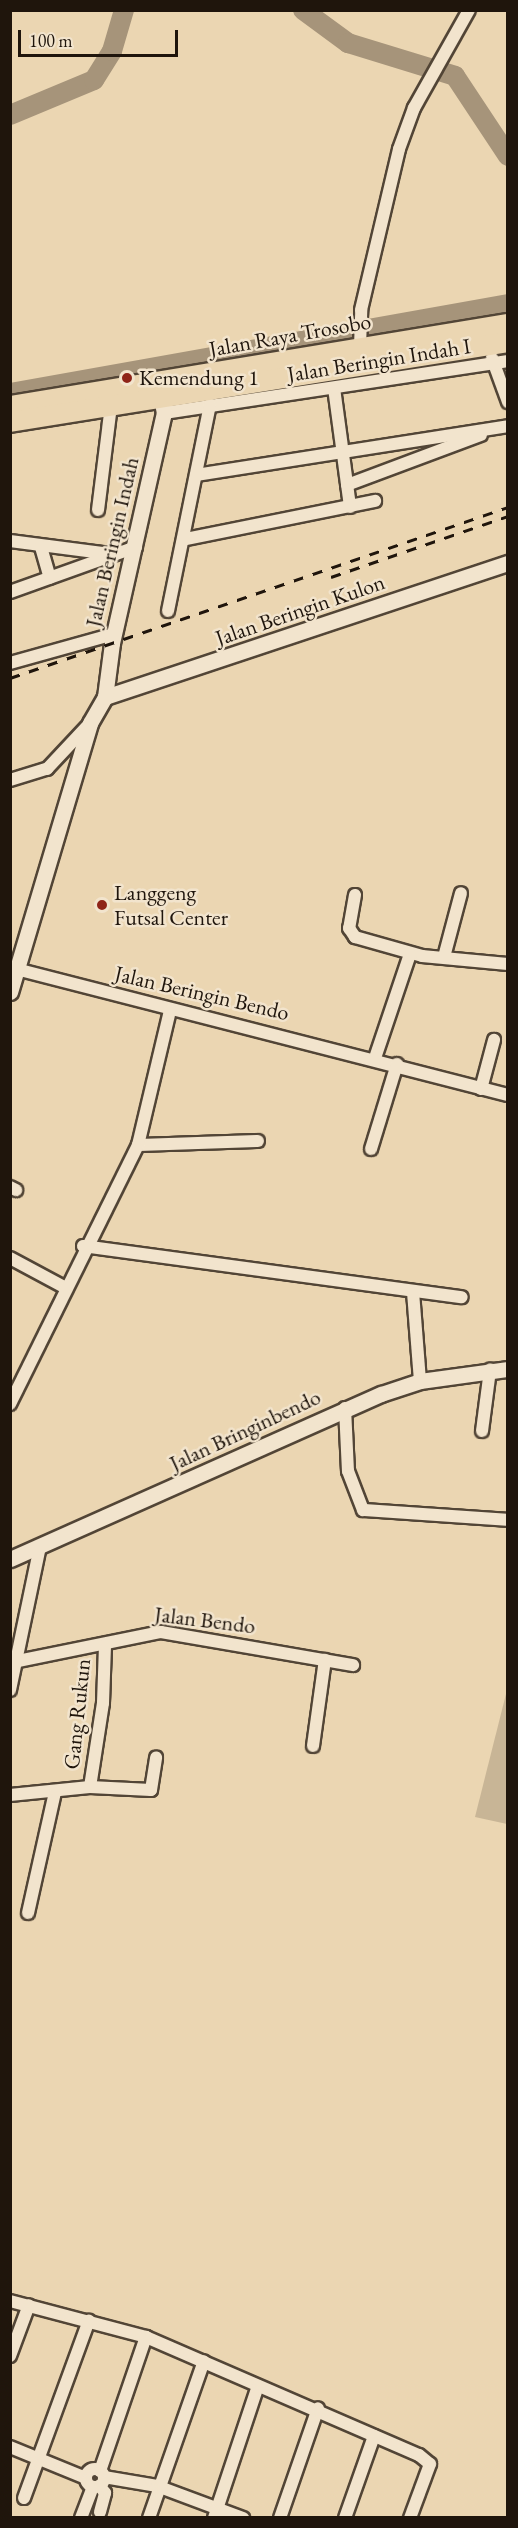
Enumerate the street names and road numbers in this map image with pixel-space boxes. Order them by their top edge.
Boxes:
street label: Jalan Raya Trosobo [207,308,373,362]
street label: Jalan Beringin Indah I [285,332,473,388]
street label: Jalan Beringin Indah [80,455,144,629]
street label: Jalan Beringin Kulon [212,569,388,651]
street label: Jalan Beringin Bendo [112,960,292,1026]
street label: Jalan Bringinbendo [165,1383,325,1477]
street label: Jalan Bendo [153,1601,257,1639]
street label: Gang Rukun [58,1657,96,1771]

